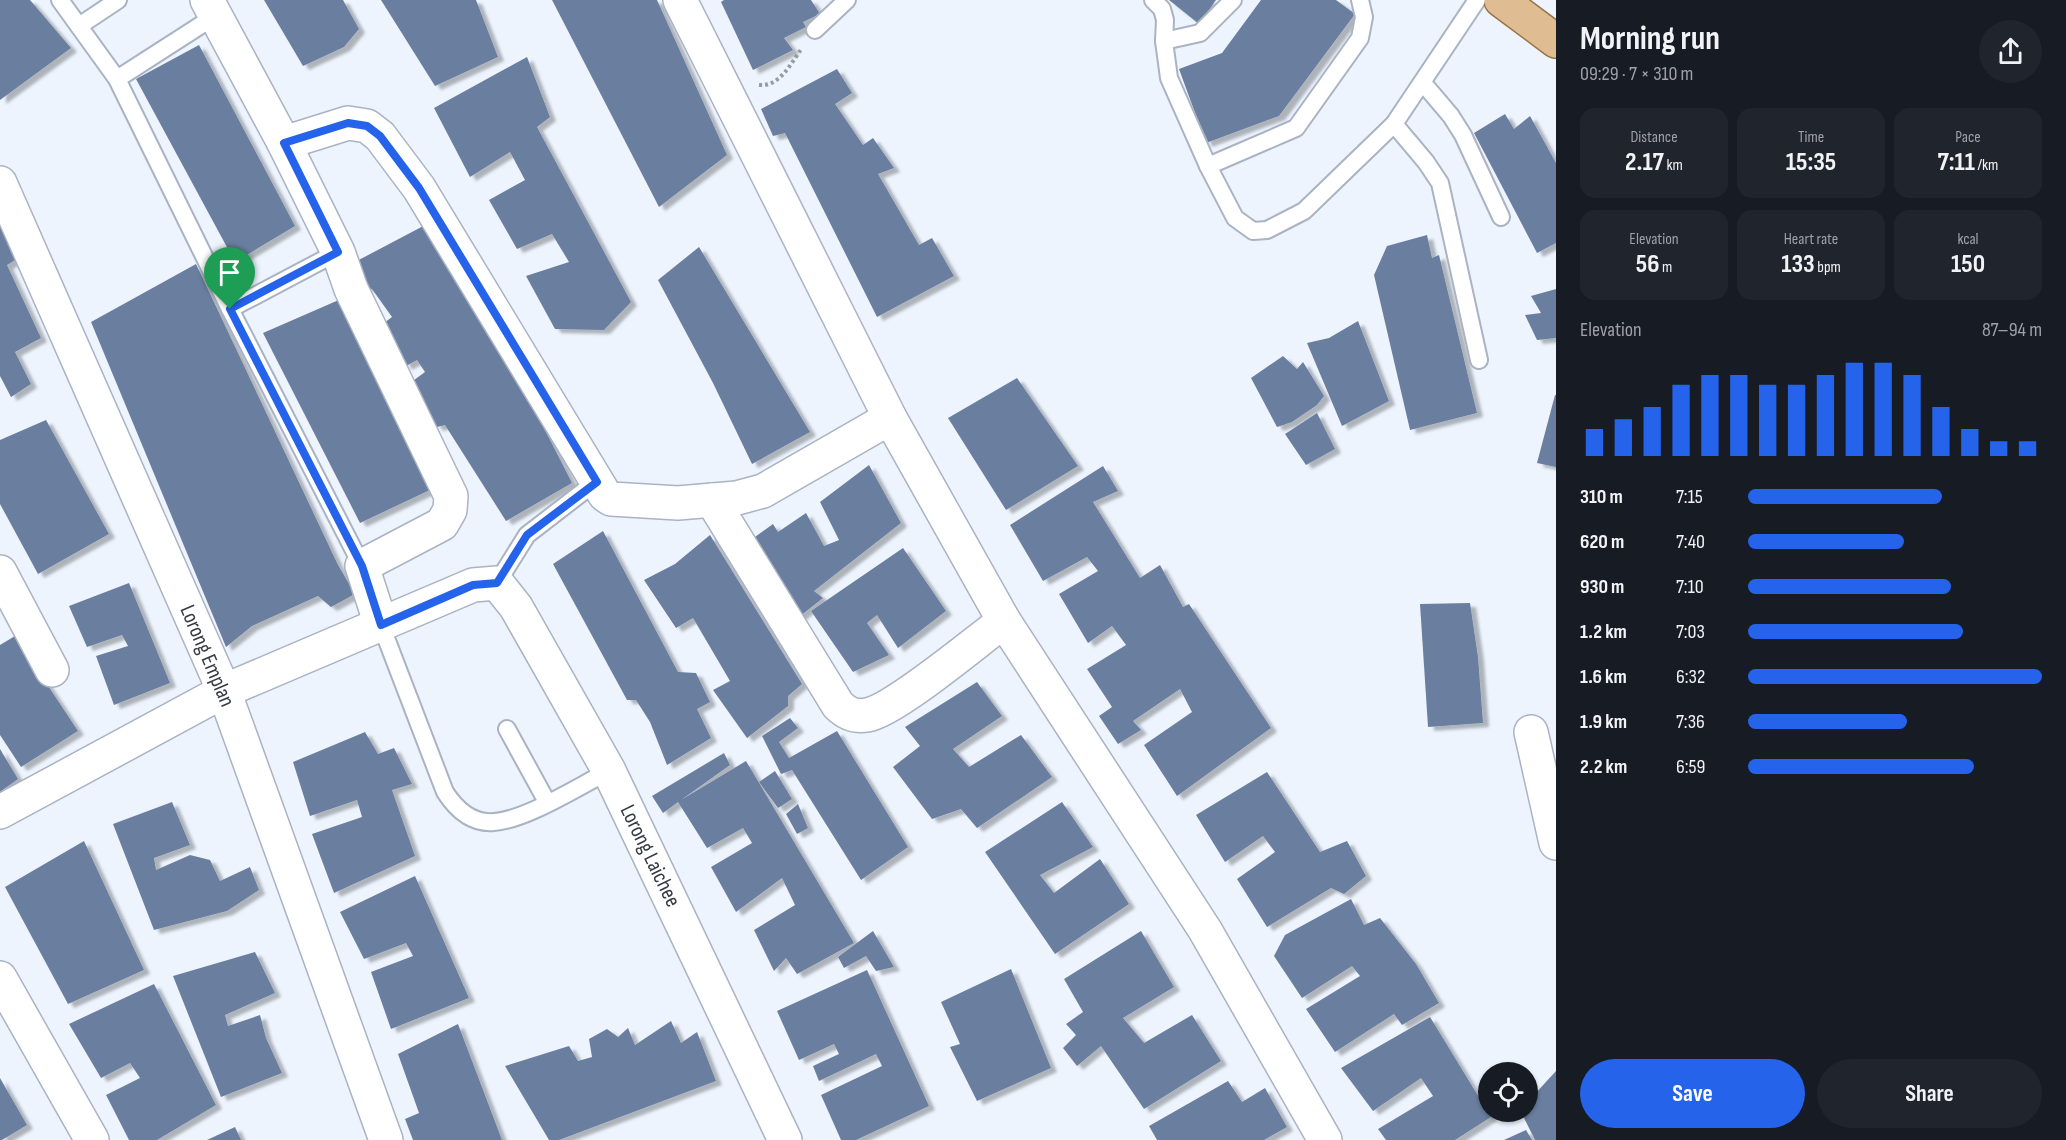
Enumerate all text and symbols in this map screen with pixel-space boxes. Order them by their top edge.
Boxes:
text: Morning run [1580,19,1720,59]
button: share [1979,20,2042,83]
text: 09:29 · 7 × 310 m [1580,62,1693,86]
text: Distance [1630,128,1678,147]
text: Time [1798,128,1824,147]
text: Pace [1955,128,1981,147]
text: 2.17 [1625,147,1664,178]
text: 15:35 [1786,147,1836,178]
text: 7:11 [1938,147,1975,178]
text: km [1664,156,1683,175]
text: /km [1975,156,1998,175]
text: Elevation [1629,230,1679,249]
text: Heart rate [1784,230,1838,249]
text: kcal [1957,230,1979,249]
pin [204,247,255,309]
text: 56 [1636,249,1659,280]
text: 133 [1781,249,1815,280]
text: 150 [1951,249,1985,280]
icon: arrive [213,256,246,289]
text: m [1659,258,1672,277]
text: bpm [1815,258,1841,277]
text: Elevation [1580,318,1642,342]
text: 87–94 m [1982,318,2042,342]
text: 310 m [1580,485,1623,509]
text: 7:15 [1676,485,1703,509]
text: 620 m [1580,530,1624,554]
text: 7:40 [1676,530,1705,554]
text: 930 m [1580,575,1624,599]
text: 7:10 [1676,575,1704,599]
street label: Lorong Emplan [173,601,241,711]
text: 1.2 km [1580,620,1627,644]
text: 7:03 [1676,620,1705,644]
text: 1.6 km [1580,665,1627,689]
text: 6:32 [1676,665,1705,689]
text: 1.9 km [1580,710,1627,734]
text: 7:36 [1676,710,1705,734]
text: 2.2 km [1580,755,1627,779]
text: 6:59 [1676,755,1705,779]
street label: Lorong Laichee [614,800,686,912]
button: Save [1580,1059,1805,1128]
button: Share [1817,1059,2042,1128]
map controls [1478,1062,1538,1122]
button: locate [1478,1062,1538,1122]

